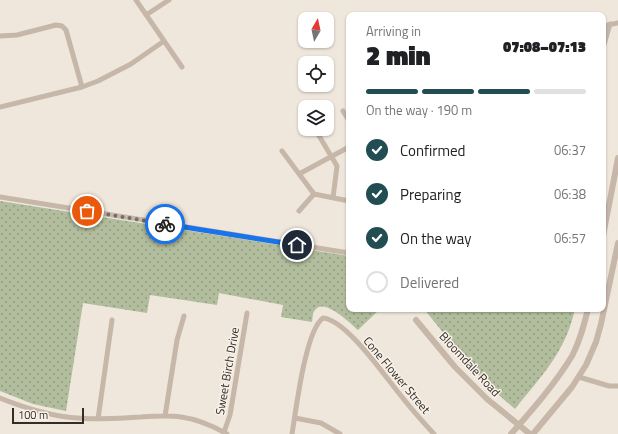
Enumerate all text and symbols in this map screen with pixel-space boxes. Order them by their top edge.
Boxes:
north arrow [298,12,334,48]
map controls [298,12,334,136]
text: Arriving in [366,21,421,41]
text: 07:08–07:13 [503,35,586,58]
text: 2 min [366,36,431,75]
button: locate [298,56,334,92]
button: layers [298,100,334,136]
text: On the way · 190 m [366,100,472,120]
icon: check [366,139,388,161]
text: Confirmed [400,139,465,162]
text: 06:37 [554,140,586,160]
icon: check [366,183,388,205]
text: Preparing [400,183,461,206]
text: 06:38 [554,184,586,204]
pin [70,194,104,228]
icon: bag [76,200,98,222]
courier [145,204,185,244]
icon: bike [154,213,176,235]
icon: check [366,227,388,249]
text: On the way [400,227,472,250]
pin [280,228,314,262]
text: 06:57 [554,228,586,248]
icon: home [286,234,308,256]
text: Delivered [400,271,459,294]
street label: Sweet Birch Drive [210,326,244,416]
street label: Bloomdale Road [435,327,505,401]
street label: Cone Flower Street [359,332,436,419]
scale bar [12,406,84,425]
text: 100 m [18,407,48,423]

